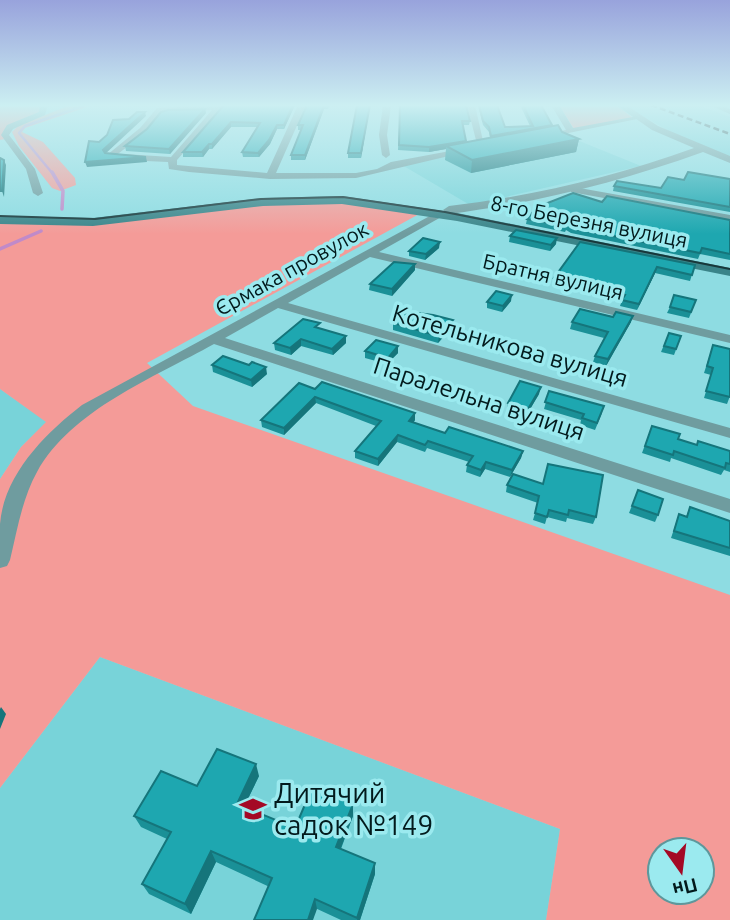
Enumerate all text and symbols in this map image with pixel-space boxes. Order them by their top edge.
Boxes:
street label: 8-го Березня вулиця [489,190,690,252]
street label: Єрмака провулок [211,216,372,320]
street label: Братня вулиця [481,248,626,304]
street label: Котельникова вулиця [389,299,631,392]
street label: Паралельна вулиця [370,352,588,445]
place label: Дитячий садок №149 [274,777,433,840]
school or university icon: Дитячий садок №149 [238,794,268,824]
north arrow [646,836,716,906]
text: Пн [670,874,700,901]

